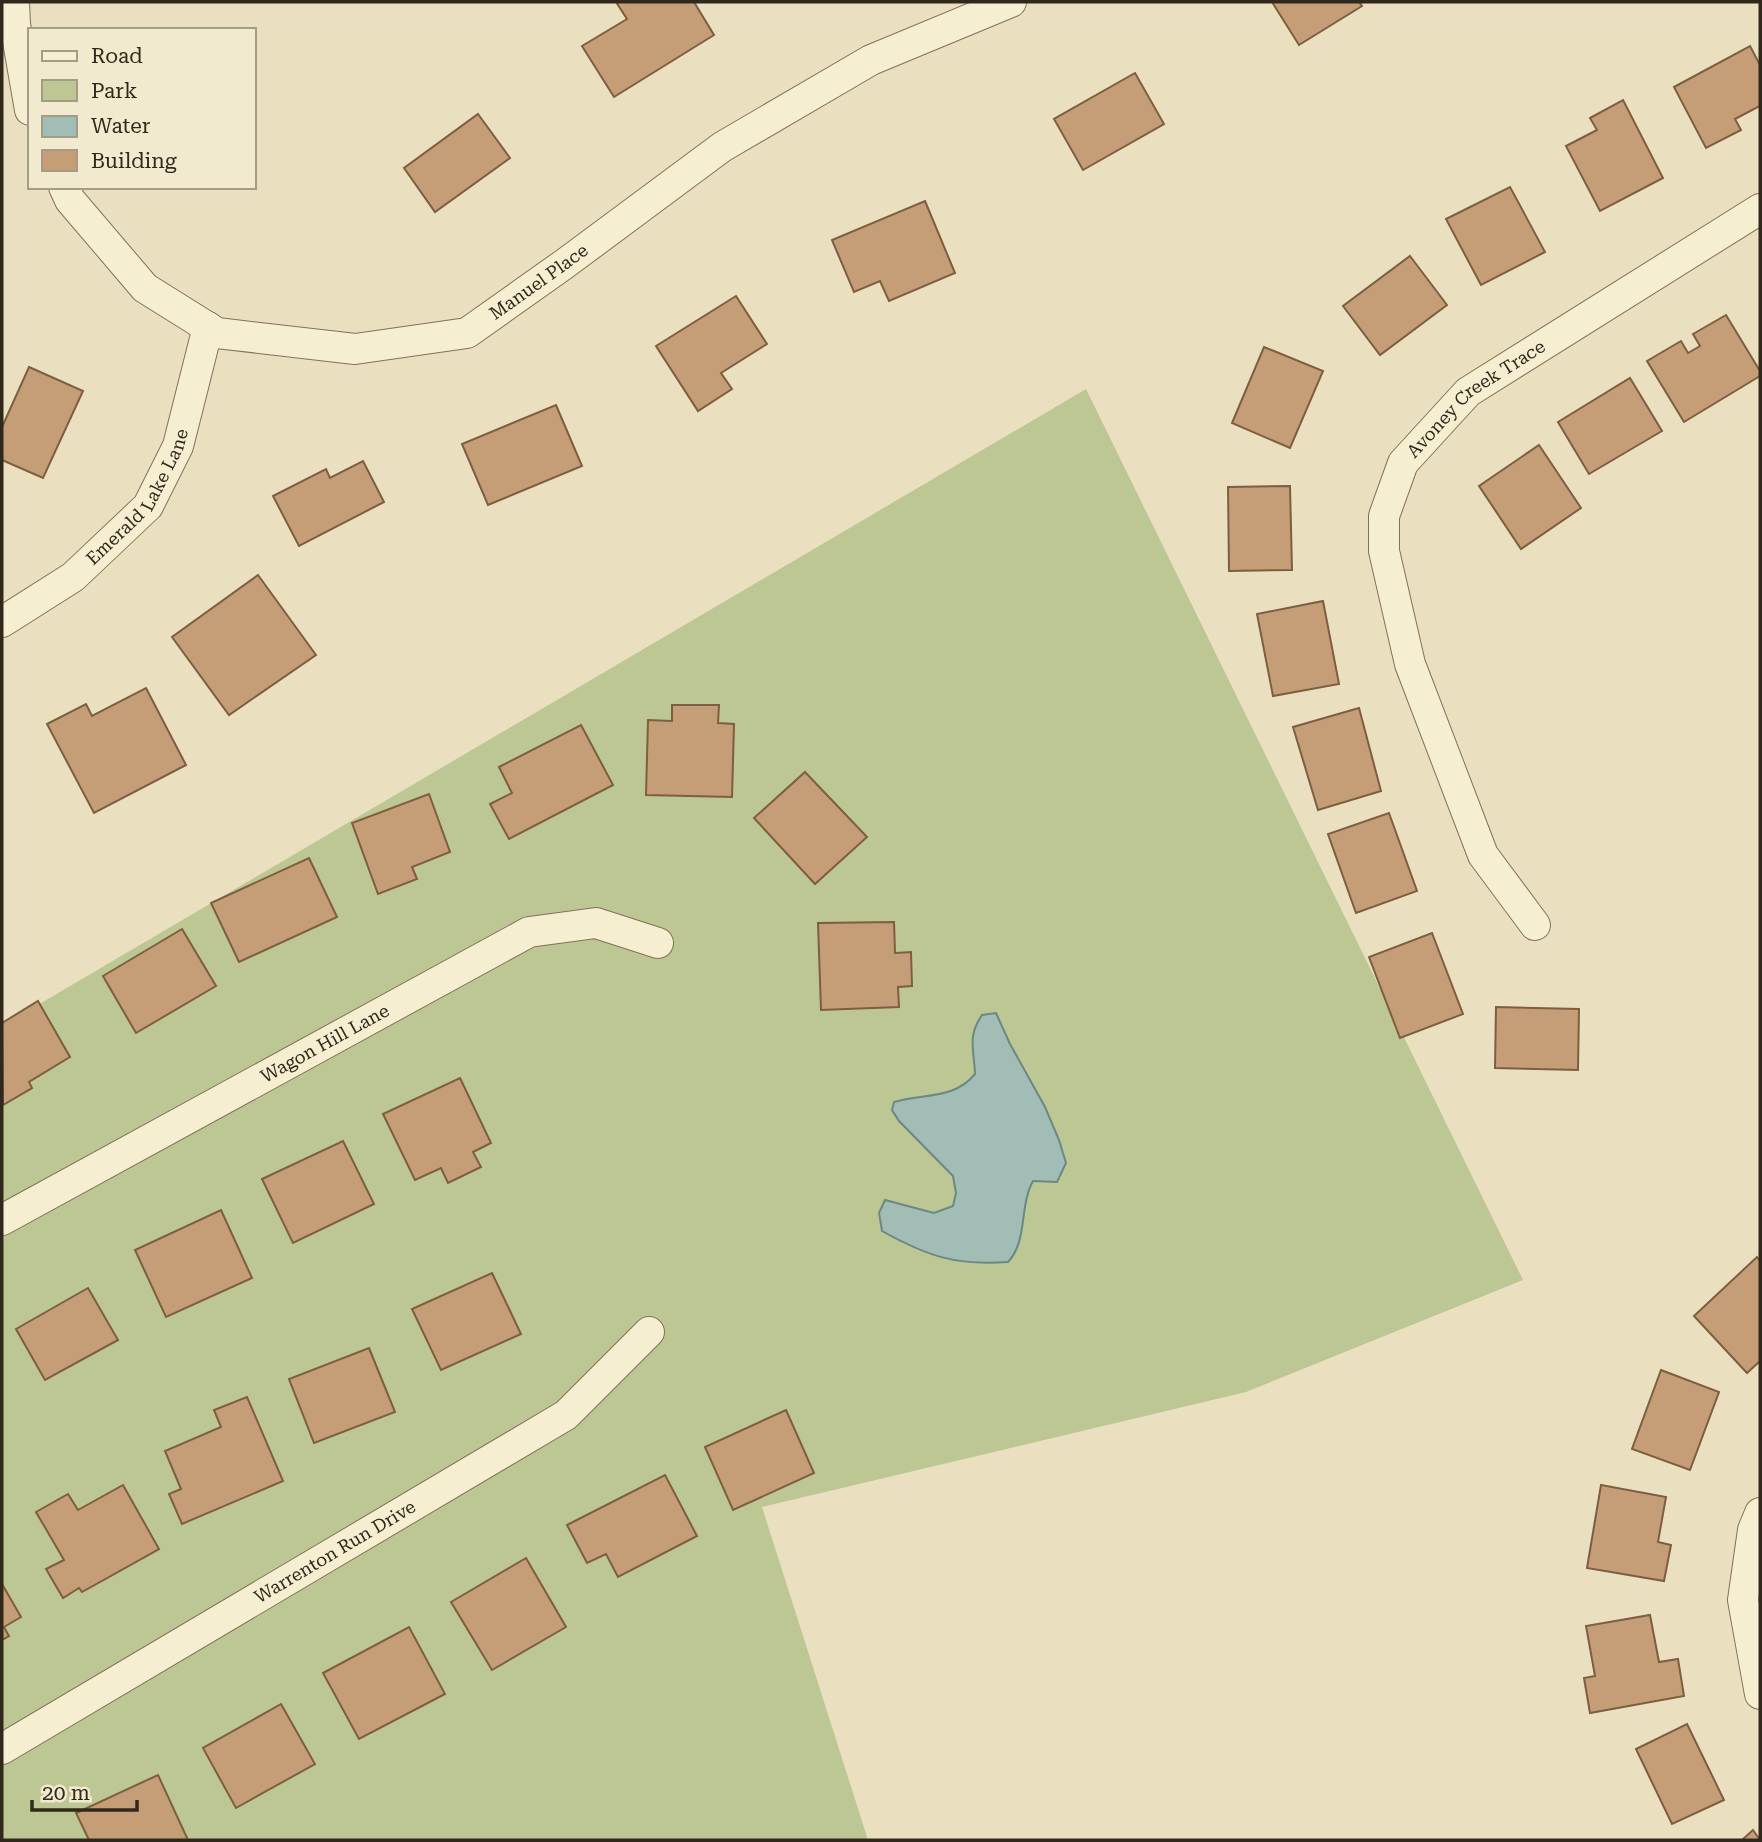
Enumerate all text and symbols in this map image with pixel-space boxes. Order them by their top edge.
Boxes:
legend [28,28,256,189]
text: Road [91,44,143,68]
text: Park [91,79,137,103]
text: Water [91,114,151,138]
text: Building [91,149,177,173]
street label: Manuel Place [485,239,592,324]
street label: Avoney Creek Trace [1402,335,1549,462]
street label: Emerald Lake Lane [82,426,192,569]
street label: Wagon Hill Lane [257,999,393,1087]
street label: Warrenton Run Drive [250,1495,419,1607]
scale bar [32,1769,136,1813]
text: 20 m [42,1781,90,1805]

